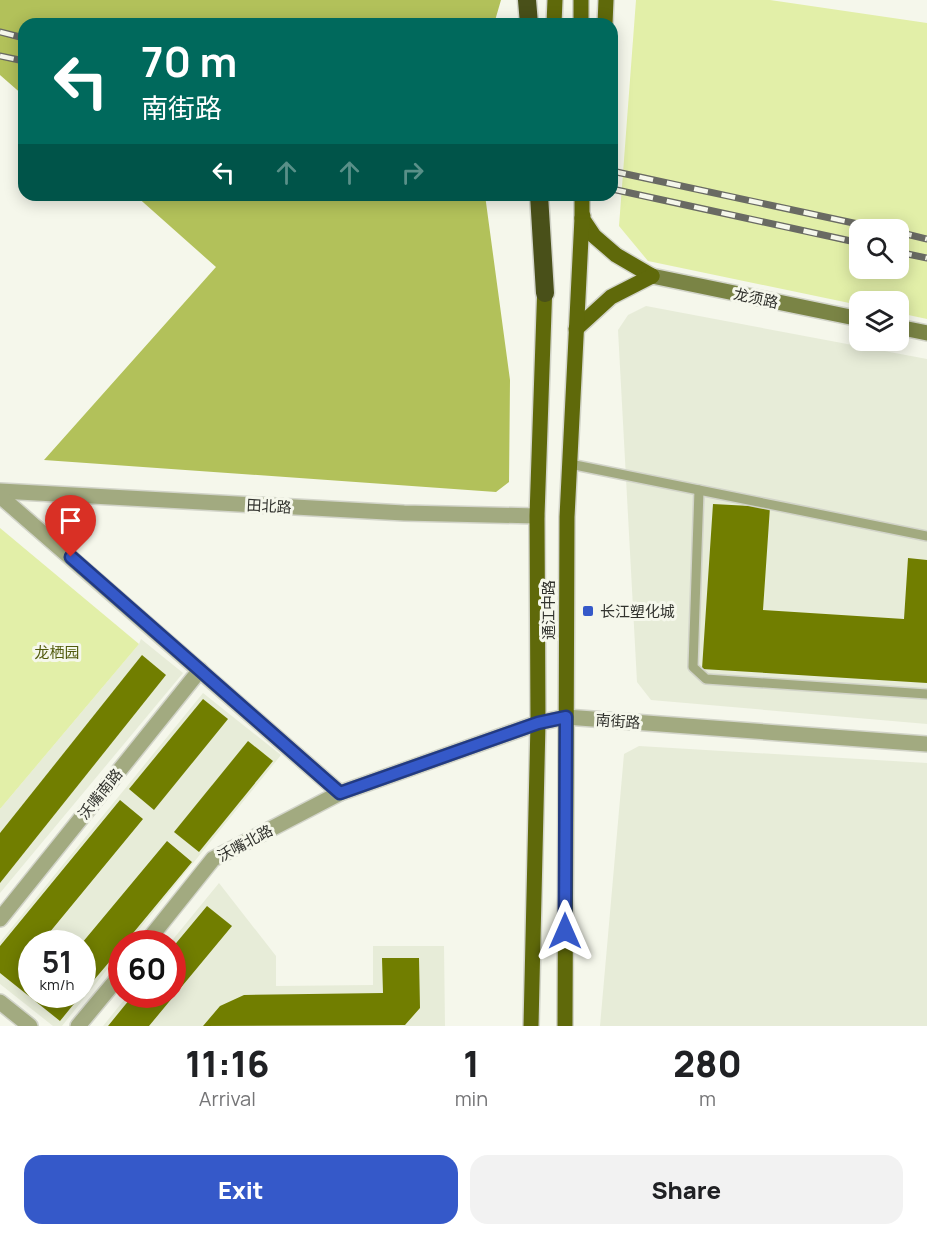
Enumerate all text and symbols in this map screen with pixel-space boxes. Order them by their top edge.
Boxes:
text: 70 m [141,32,237,90]
icon: left [42,42,120,120]
text: 南街路 [141,89,222,126]
icon: left [207,156,240,189]
icon: ahead [270,156,303,189]
icon: ahead [333,156,366,189]
icon: right [396,156,429,189]
map controls [849,219,909,351]
button: search [849,219,909,279]
street label: 龙须路 [732,283,780,313]
button: layers [849,291,909,351]
street label: 田北路 [246,494,292,518]
pin [45,495,96,557]
icon: arrive [54,504,87,537]
street label: 通江中路 [538,580,559,640]
place label: 长江塑化城 [600,601,675,622]
marker: 长江塑化城 [581,604,595,618]
park label: 龙栖园 [34,642,80,663]
street label: 南街路 [595,709,641,733]
street label: 沃嘴南路 [73,764,127,824]
street label: 沃嘴北路 [214,820,276,866]
position arrow [533,899,597,963]
speed limit sign: 60 [108,930,186,1008]
text: 51 [42,941,72,982]
text: km/h [40,974,74,995]
text: 11:16 [185,1039,269,1088]
text: 1 [463,1039,480,1088]
text: 280 [673,1039,742,1088]
text: Arrival [199,1085,256,1112]
text: min [455,1085,488,1112]
text: m [699,1085,716,1112]
button: Exit [24,1155,458,1224]
button: Share [470,1155,903,1224]

